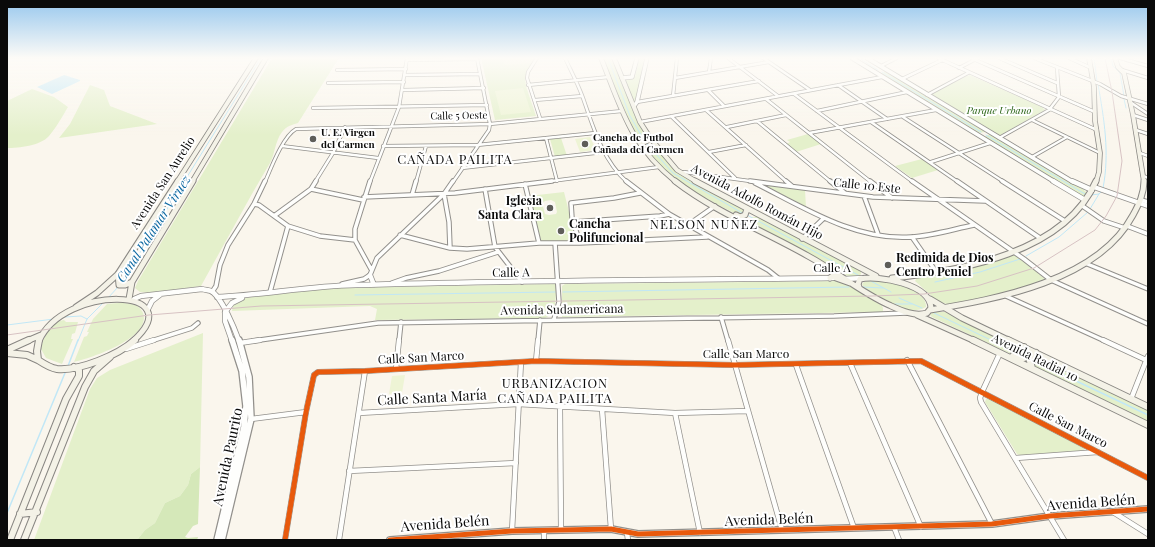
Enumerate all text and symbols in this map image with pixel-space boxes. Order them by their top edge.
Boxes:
park label: Parque Urbano [967,105,1031,117]
street label: Calle 5 Oeste [430,110,488,122]
place label: U. E. Virgen del Carmen [321,127,375,150]
place label: Cancha de Futbol Cañada del Carmen [593,132,684,156]
street label: Avenida San Aurelio [128,134,198,232]
marker: U. E. Virgen del Carmen [308,134,318,144]
marker: Cancha de Futbol Cañada del Carmen [580,139,590,149]
district label: CAÑADA PAILITA [397,152,513,168]
street label: Avenida Adolfo Román Hijo [689,161,825,243]
water label: Canal Palamar Viruez [114,173,194,285]
street label: Calle 10 Este [833,175,901,197]
place label: Iglesia Santa Clara [478,194,542,222]
marker: Iglesia Santa Clara [545,203,555,213]
place label: Cancha Polifuncional [569,217,643,245]
district label: NELSON NUÑEZ [650,217,758,233]
marker: Cancha Polifuncional [556,226,566,236]
place label: Redimida de Dios Centro Peniel [896,251,994,279]
marker: Redimida de Dios Centro Peniel [883,260,893,270]
street label: Calle A [813,261,851,275]
street label: Calle A [492,265,530,281]
street label: Avenida Sudamericana [500,302,624,318]
street label: Avenida Radial 10 [989,331,1081,385]
street label: Calle San Marco [703,347,789,361]
street label: Calle San Marco [377,349,465,367]
district label: URBANIZACION CAÑADA PAILITA [497,376,613,407]
street label: Calle Santa María [377,387,487,409]
street label: Calle San Marco [1026,399,1110,451]
street label: Avenida Paurito [209,406,247,508]
street label: Avenida Belén [1046,492,1136,514]
street label: Avenida Belén [724,510,814,530]
street label: Avenida Belén [400,513,490,535]

